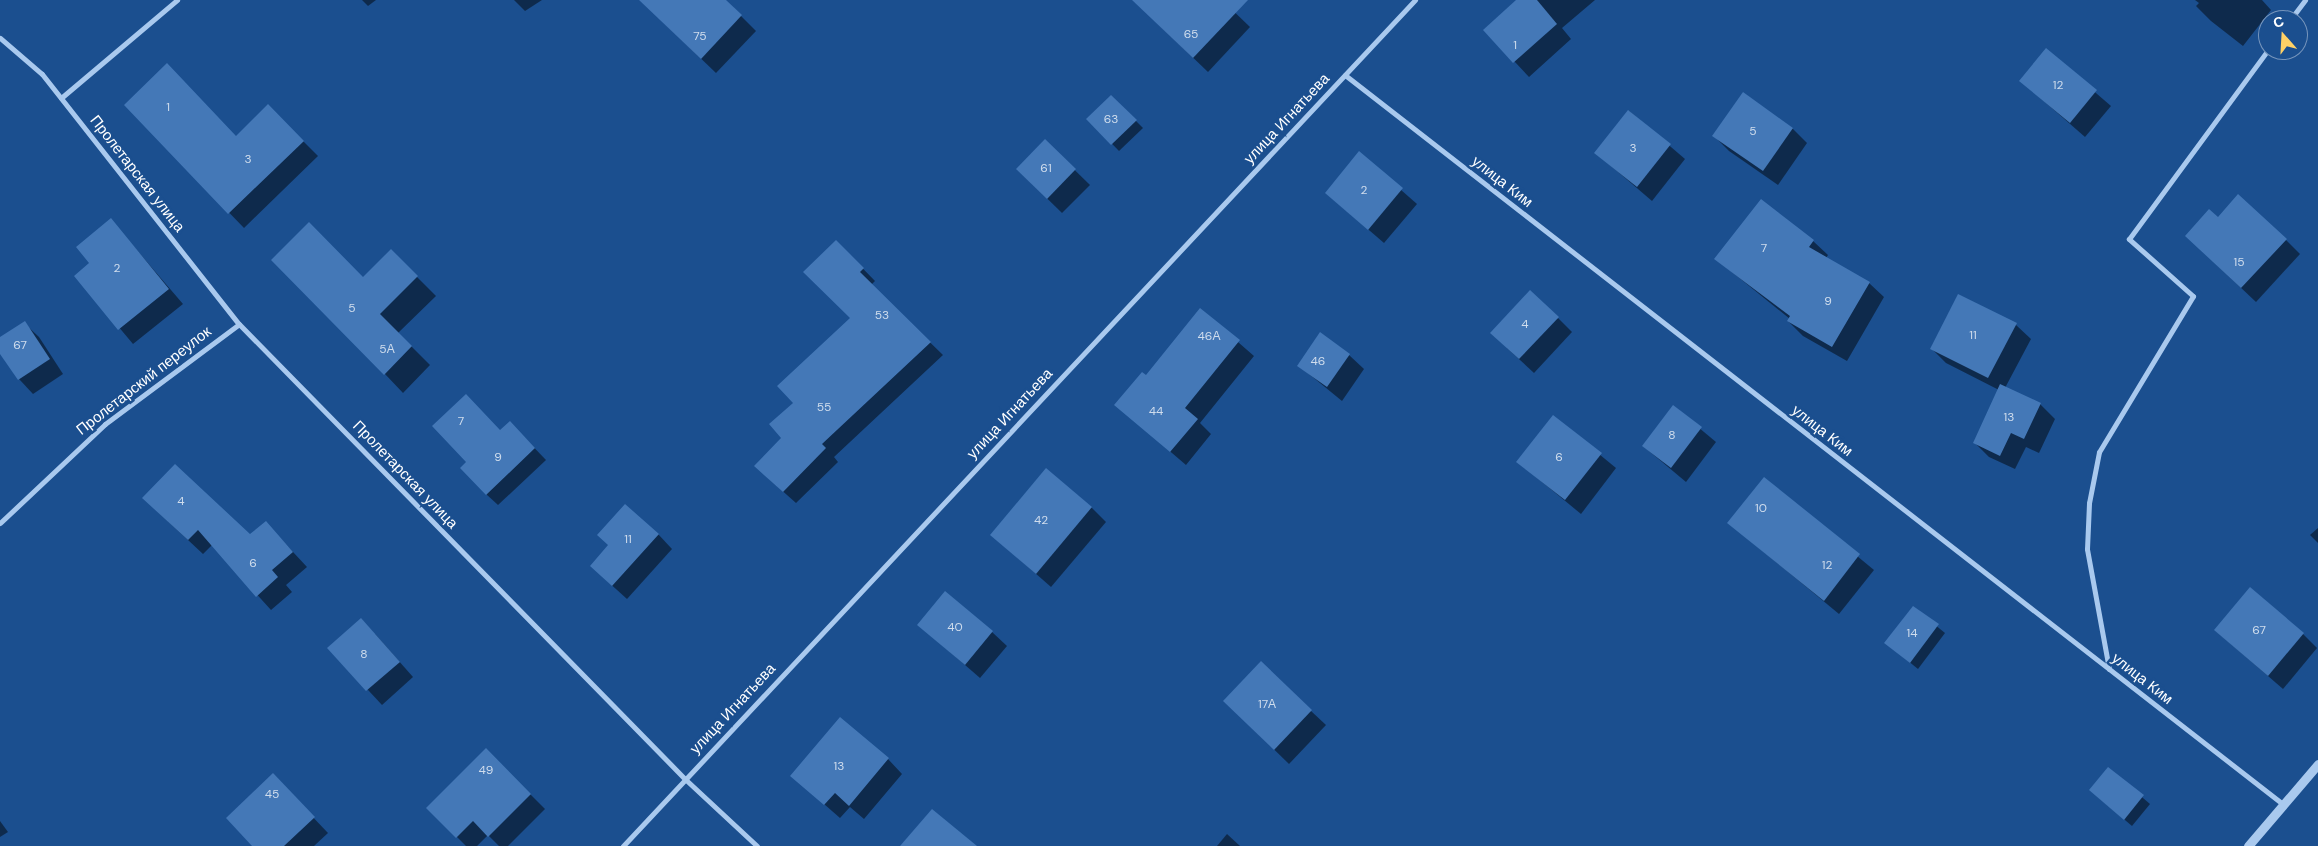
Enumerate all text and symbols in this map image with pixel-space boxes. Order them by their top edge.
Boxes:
north arrow [2258,10,2308,60]
text: С [2271,12,2286,32]
house number: 65 [1184,28,1198,42]
house number: 75 [693,30,707,44]
house number: 1 [1513,39,1517,53]
street label: улица Игнатьева [1241,70,1333,168]
house number: 12 [2053,79,2063,93]
house number: 1 [166,101,170,115]
street label: Пролетарская улица [86,112,188,236]
house number: 63 [1104,113,1118,127]
house number: 5 [1749,125,1757,139]
house number: 3 [1629,142,1637,156]
house number: 3 [244,153,252,167]
street label: улица Ким [1468,153,1536,211]
house number: 61 [1040,162,1052,176]
house number: 2 [1361,184,1367,198]
house number: 7 [1761,242,1767,256]
house number: 15 [2233,256,2245,270]
house number: 2 [114,262,120,276]
house number: 9 [1824,295,1832,309]
house number: 5 [348,302,356,316]
house number: 53 [875,309,889,323]
house number: 4 [1521,318,1529,332]
street label: Пролетарский переулок [73,323,215,439]
house number: 11 [1969,329,1977,343]
house number: 46А [1198,330,1220,344]
house number: 67 [13,339,27,353]
house number: 5А [379,343,395,357]
house number: 46 [1311,355,1325,369]
street label: улица Игнатьева [964,365,1056,463]
house number: 55 [817,401,831,415]
street label: улица Ким [1788,402,1856,460]
house number: 44 [1149,405,1163,419]
house number: 13 [2004,411,2014,425]
house number: 7 [458,415,464,429]
street label: Пролетарская улица [349,417,461,533]
house number: 8 [1668,429,1676,443]
house number: 9 [494,451,502,465]
house number: 6 [1555,451,1563,465]
house number: 4 [177,495,185,509]
house number: 10 [1755,502,1767,516]
house number: 42 [1034,514,1048,528]
house number: 11 [624,533,632,547]
house number: 6 [249,557,257,571]
house number: 12 [1822,559,1832,573]
house number: 40 [947,621,963,635]
house number: 67 [2252,624,2266,638]
house number: 14 [1906,627,1918,641]
house number: 8 [360,648,368,662]
street label: улица Ким [2108,650,2176,708]
street label: улица Игнатьева [687,660,779,758]
house number: 17А [1258,698,1276,712]
house number: 13 [834,760,844,774]
house number: 49 [479,764,493,778]
house number: 45 [265,788,279,802]

